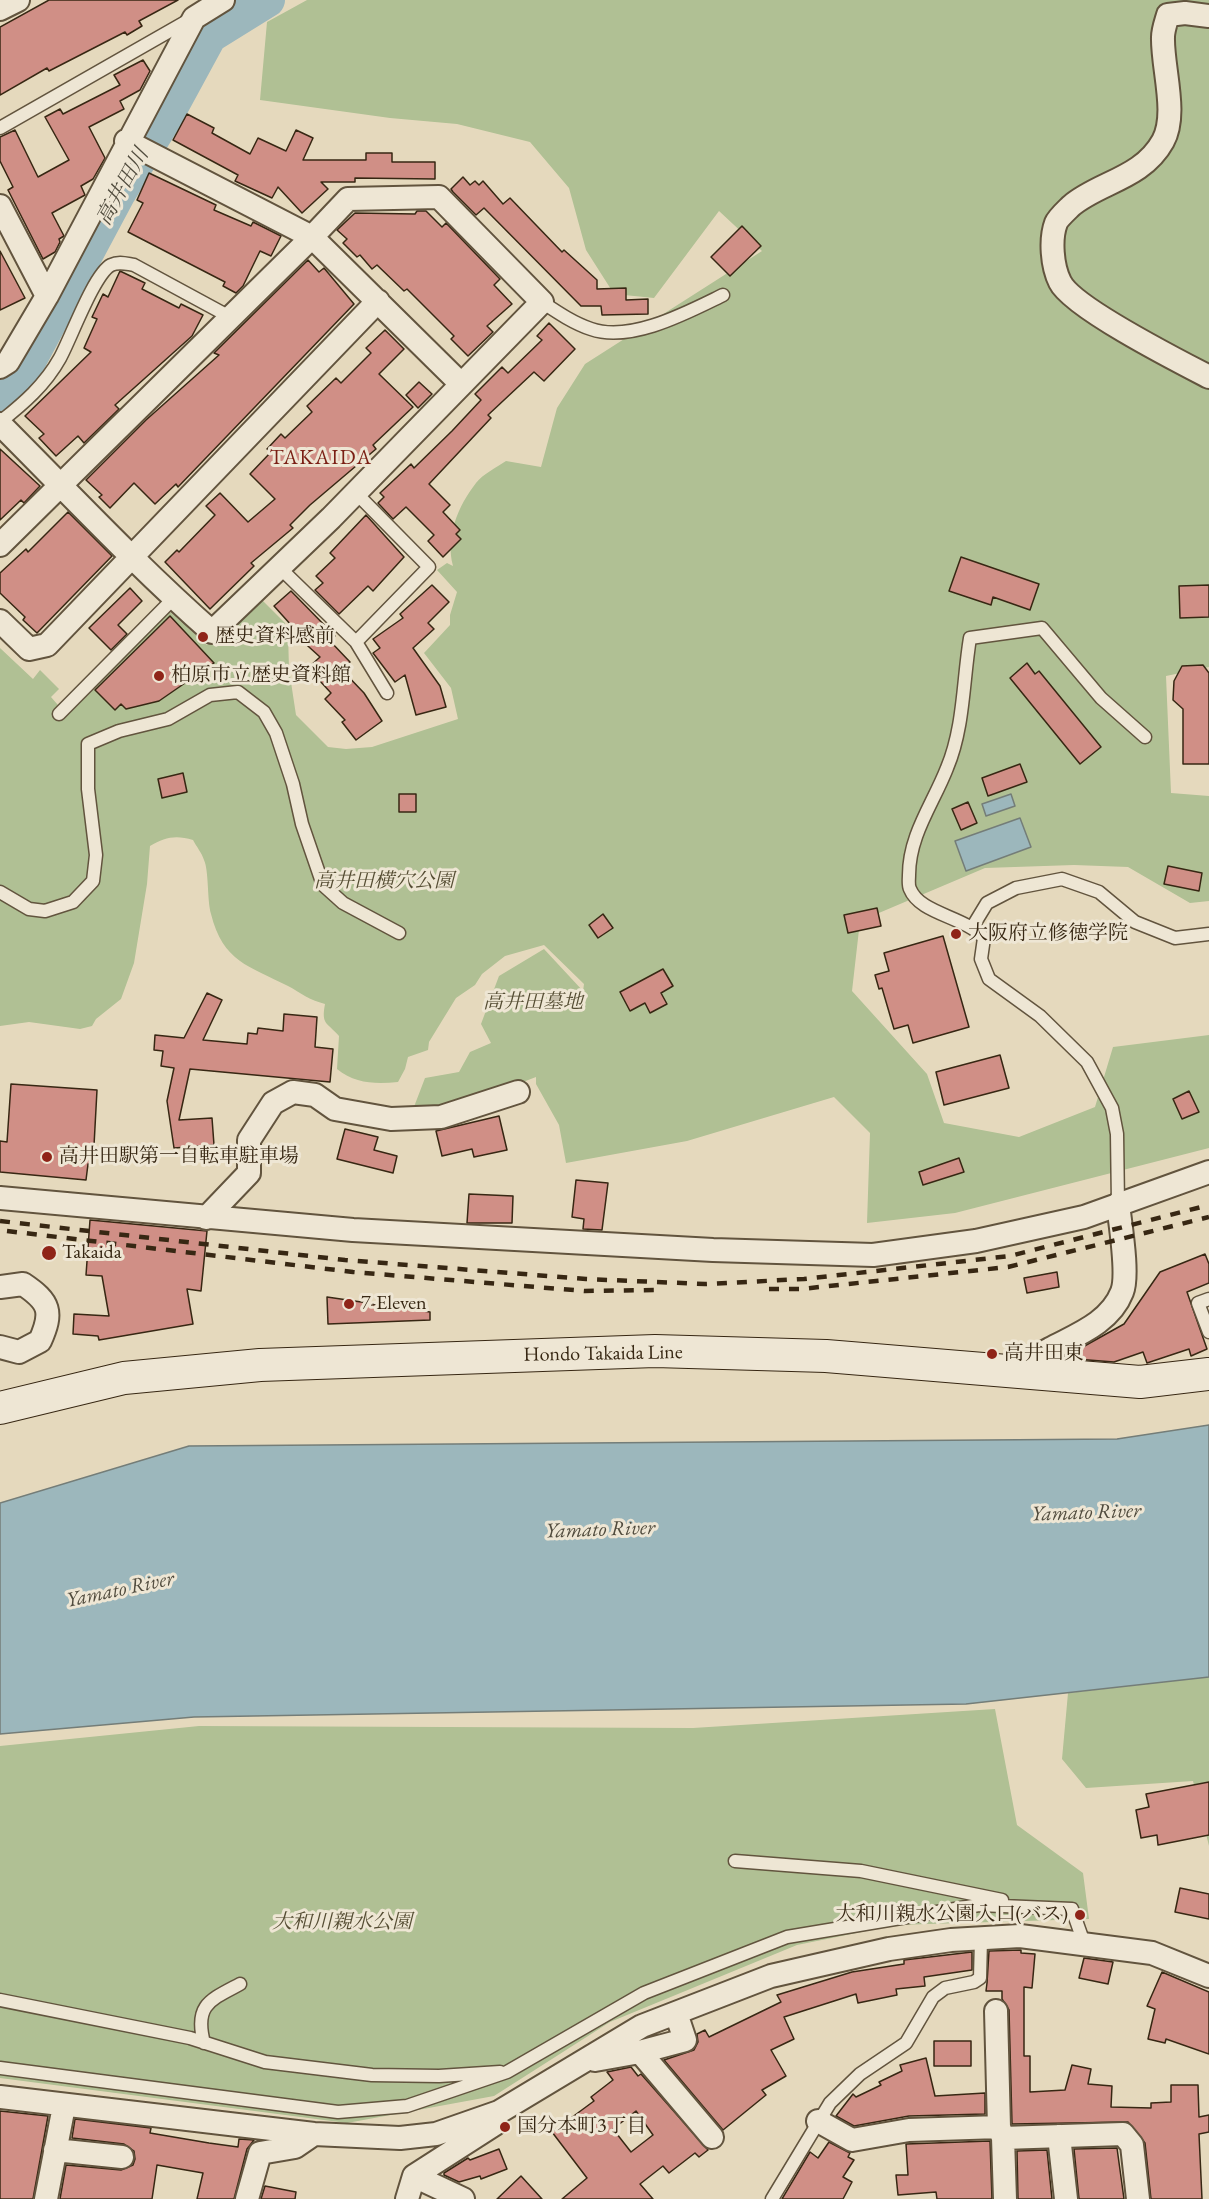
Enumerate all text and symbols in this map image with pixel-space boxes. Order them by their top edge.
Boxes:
water label: 高井田川 [92,144,154,230]
district label: TAKAIDA [269,445,373,471]
place label: 歴史資料感前 [215,625,335,649]
marker: 歴史資料感前 [196,630,210,644]
place label: 柏原市立歴史資料館 [171,664,351,688]
marker: 柏原市立歴史資料館 [152,669,166,683]
park label: 高井田横穴公園 [314,870,454,894]
place label: 大阪府立修徳学院 [968,922,1128,946]
marker: 大阪府立修徳学院 [949,927,963,941]
park label: 高井田墓地 [483,991,583,1015]
place label: 高井田駅第一自転車駐車場 [59,1145,299,1169]
marker: 高井田駅第一自転車駐車場 [40,1150,54,1164]
place label: Takaida [62,1241,122,1265]
marker: Takaida [40,1244,58,1262]
place label: 7-Eleven [361,1292,427,1316]
marker: 7-Eleven [342,1297,356,1311]
street label: Hondo Takaida Line [523,1341,683,1367]
place label: 高井田東 [1004,1342,1084,1366]
marker: 高井田東 [985,1347,999,1361]
water label: Yamato River [1031,1498,1141,1528]
water label: Yamato River [545,1515,655,1545]
water label: Yamato River [64,1566,176,1614]
place label: 大和川親水公園入口(バス) [835,1903,1068,1927]
marker: 大和川親水公園入口(バス) [1073,1908,1087,1922]
park label: 大和川親水公園 [272,1911,412,1935]
place label: 国分本町3丁目 [517,2115,647,2139]
marker: 国分本町3丁目 [498,2120,512,2134]

